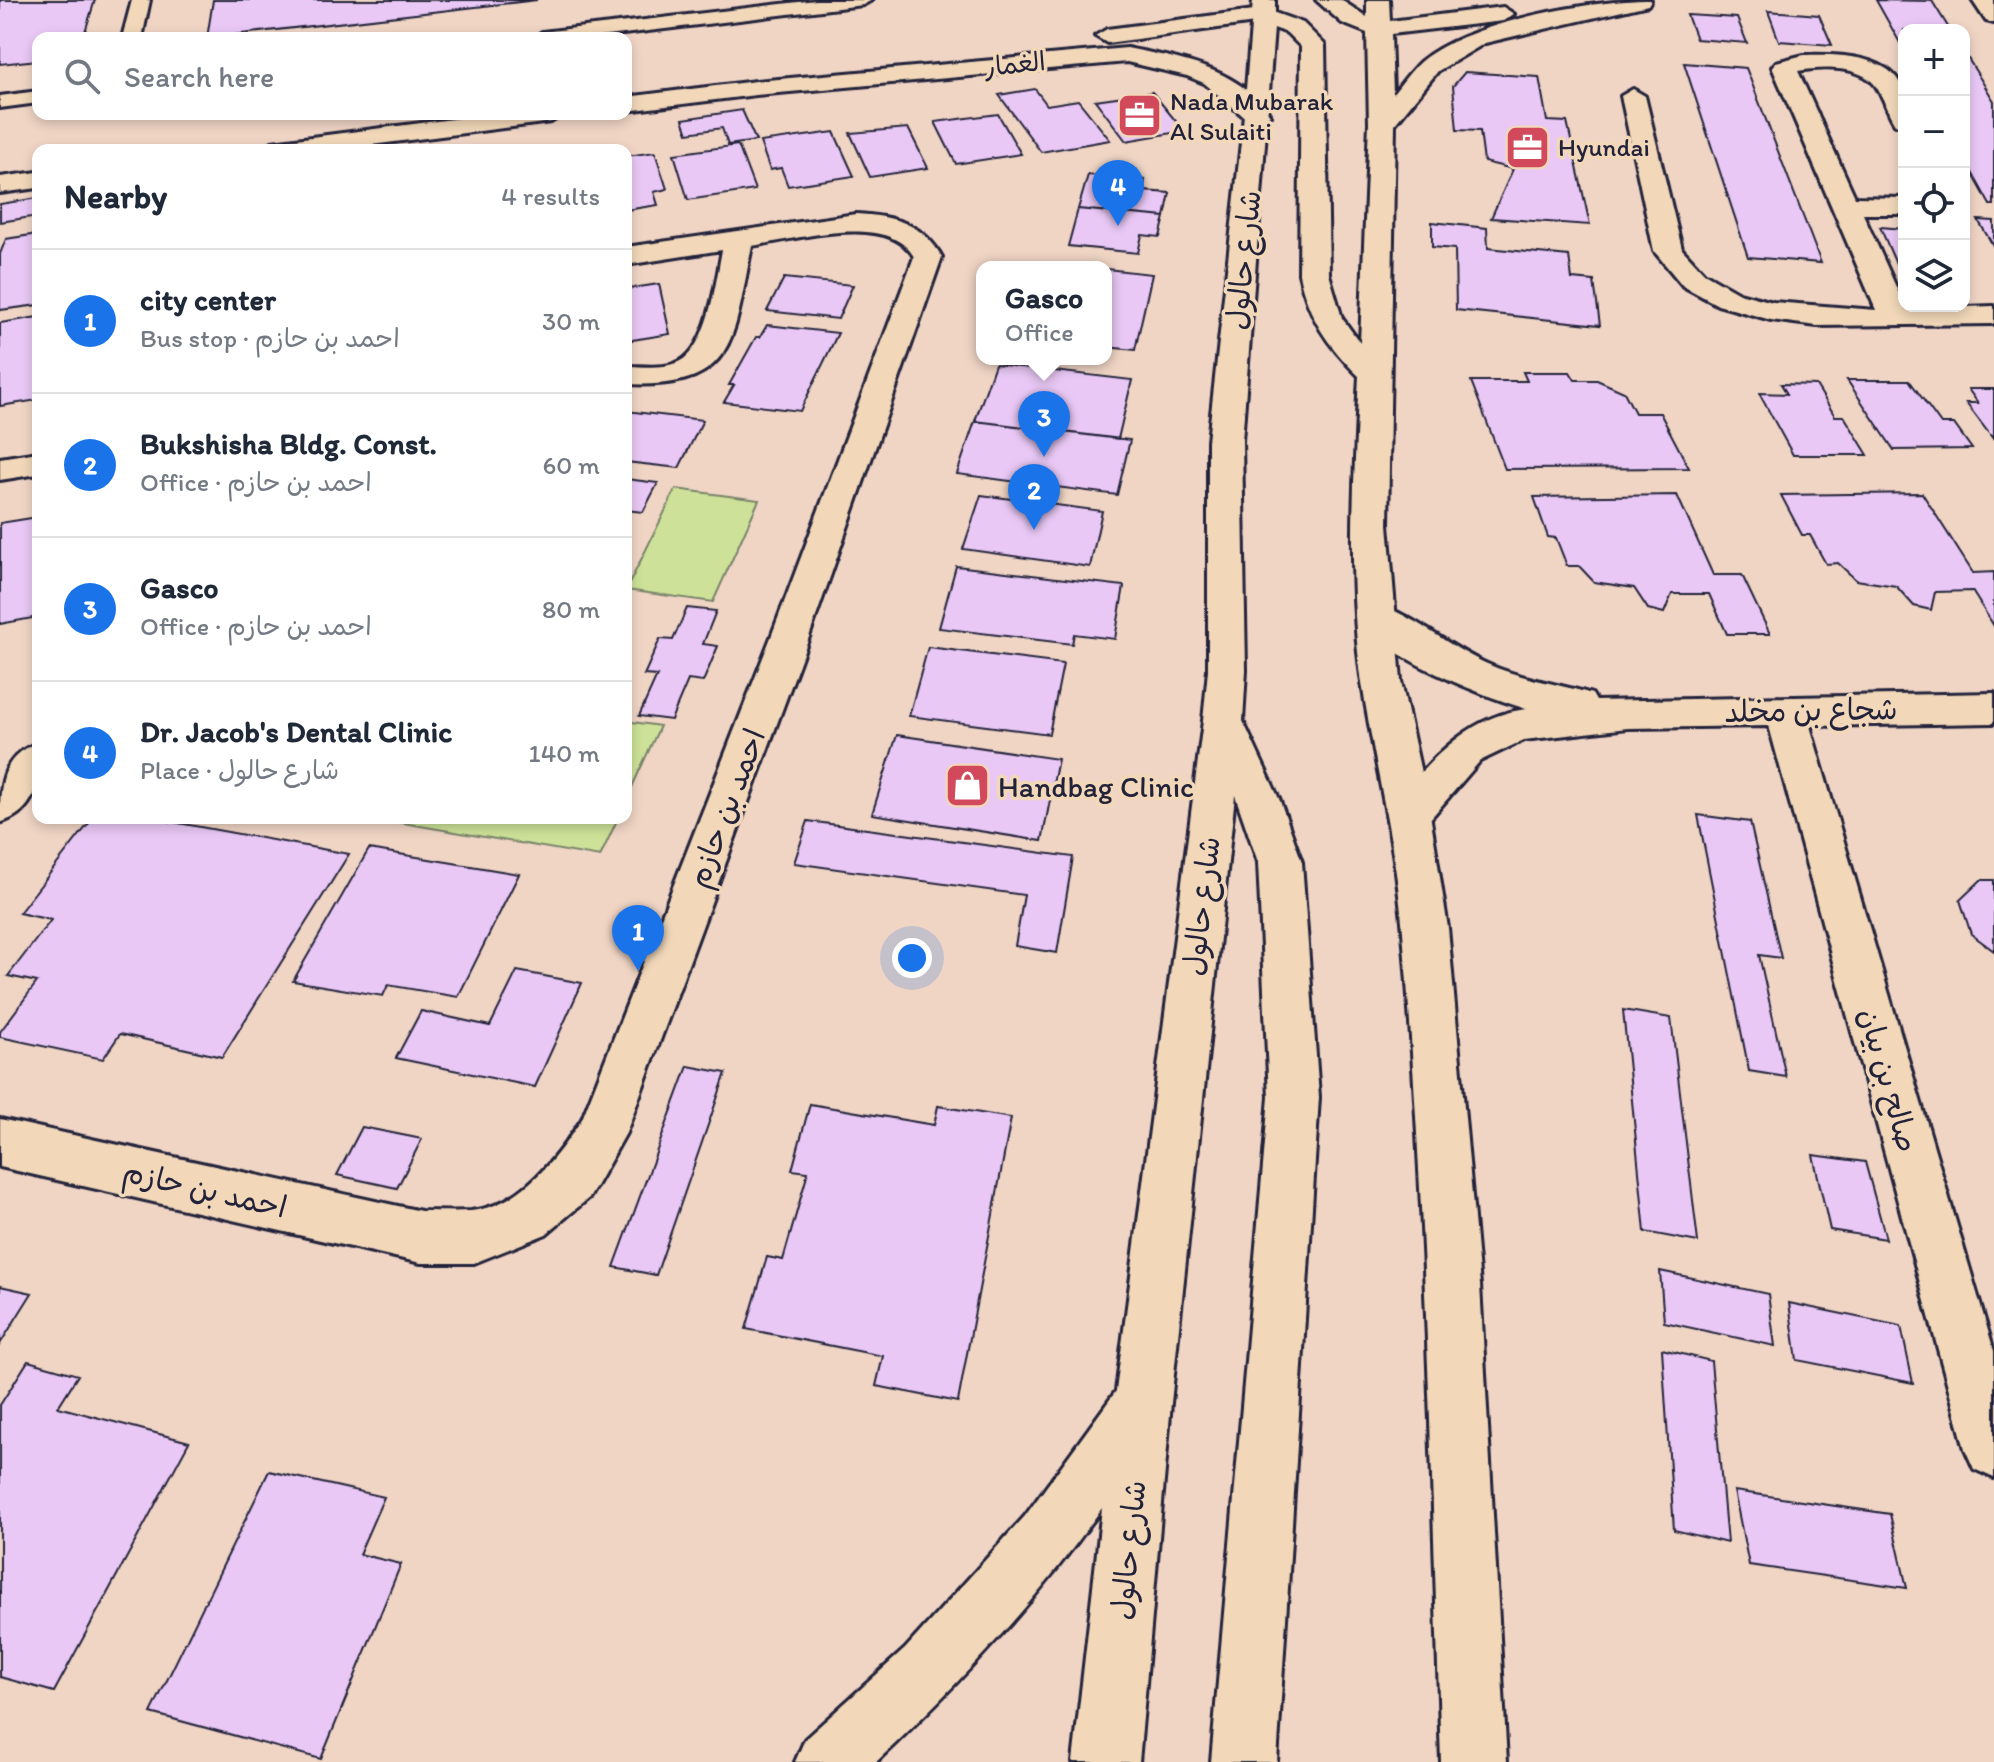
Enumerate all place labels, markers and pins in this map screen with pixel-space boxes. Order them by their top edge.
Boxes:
place label: Nada Mubarak Al Sulaiti [1170,85,1334,147]
office icon: Nada Mubarak Al Sulaiti [1115,92,1163,140]
office icon: Hyundai [1503,123,1551,171]
place label: Hyundai [1558,131,1650,163]
pin: 4 [1092,160,1144,226]
pin: 3 [1018,391,1070,457]
pin: 2 [1008,464,1060,530]
shop icon: Handbag Clinic [943,762,991,810]
place label: Handbag Clinic [998,768,1194,805]
pin: 1 [612,905,664,971]

